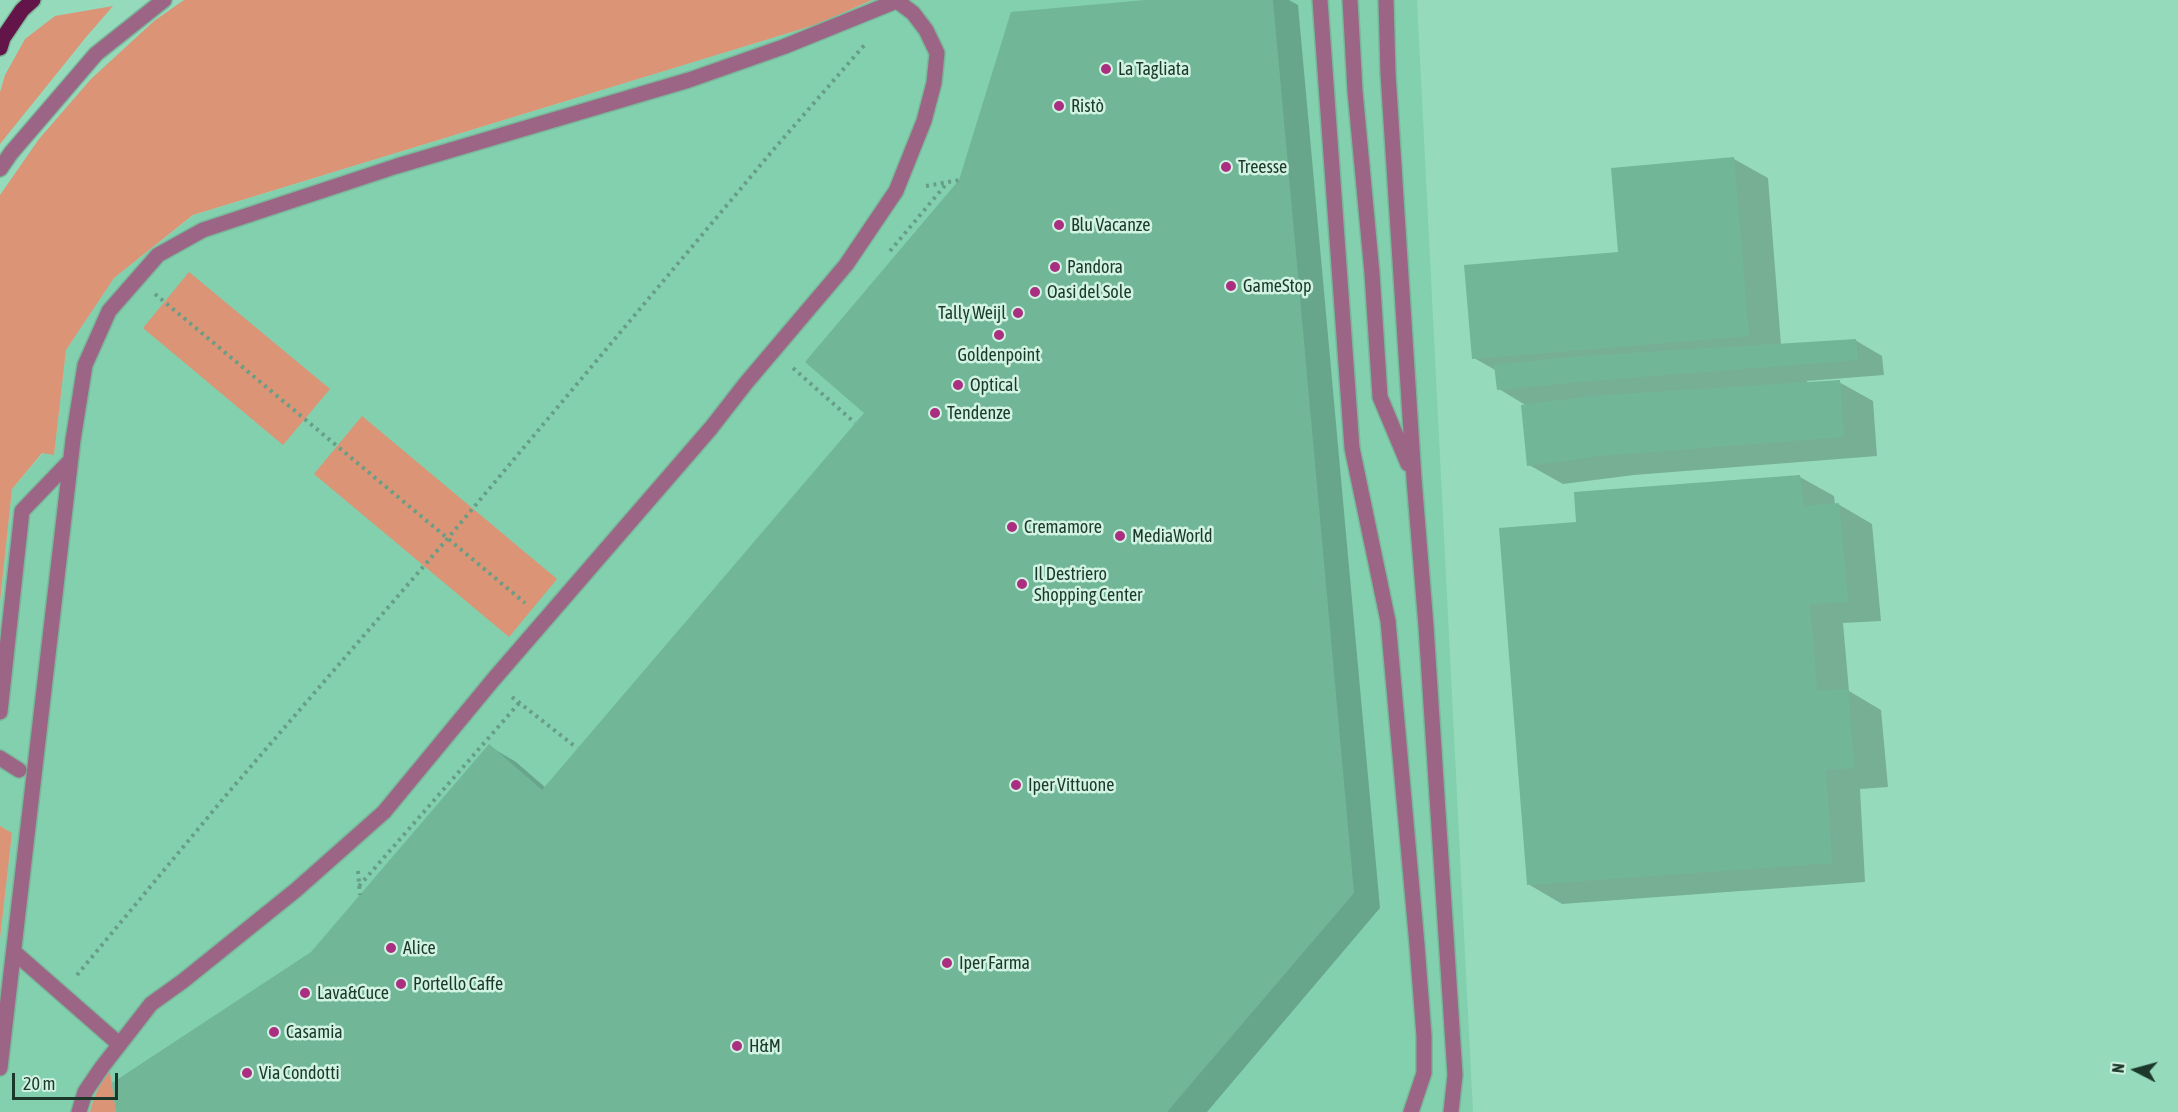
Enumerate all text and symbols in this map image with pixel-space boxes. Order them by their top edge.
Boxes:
place label: La Tagliata [1118,58,1189,80]
marker: La Tagliata [1099,62,1113,76]
place label: Ristò [1071,95,1104,117]
marker: Ristò [1052,99,1066,113]
place label: Treesse [1238,156,1287,178]
marker: Treesse [1219,160,1233,174]
place label: Blu Vacanze [1071,214,1150,236]
marker: Blu Vacanze [1052,218,1066,232]
place label: Pandora [1067,256,1123,278]
marker: Pandora [1048,260,1062,274]
place label: GameStop [1243,275,1312,297]
marker: GameStop [1224,279,1238,293]
place label: Oasi del Sole [1047,281,1132,303]
marker: Oasi del Sole [1028,285,1042,299]
place label: Tally Weijl [938,302,1006,324]
marker: Tally Weijl [1011,306,1025,320]
marker: Goldenpoint [992,328,1006,342]
place label: Goldenpoint [957,344,1041,366]
place label: Optical [970,374,1018,396]
marker: Optical [951,378,965,392]
place label: Tendenze [947,402,1011,424]
marker: Tendenze [928,406,942,420]
place label: Cremamore [1024,516,1102,538]
marker: Cremamore [1005,520,1019,534]
place label: MediaWorld [1132,525,1213,547]
marker: MediaWorld [1113,529,1127,543]
place label: Il Destriero Shopping Center [1034,563,1142,606]
marker: Il Destriero Shopping Center [1015,577,1029,591]
place label: Iper Vittuone [1028,774,1114,796]
marker: Iper Vittuone [1009,778,1023,792]
place label: Alice [403,937,436,959]
marker: Alice [384,941,398,955]
place label: Iper Farma [959,952,1030,974]
marker: Iper Farma [940,956,954,970]
place label: Portello Caffe [413,973,503,995]
marker: Portello Caffe [394,977,408,991]
place label: Lava&Cuce [317,982,389,1004]
marker: Lava&Cuce [298,986,312,1000]
place label: Casamia [286,1021,343,1043]
marker: Casamia [267,1025,281,1039]
place label: H&M [749,1035,781,1057]
marker: H&M [730,1039,744,1053]
north arrow [2106,1040,2166,1100]
scale bar [15,1061,122,1099]
place label: Via Condotti [259,1062,340,1084]
text: N [2109,1062,2128,1074]
marker: Via Condotti [240,1066,254,1080]
text: 20 m [23,1073,55,1094]

